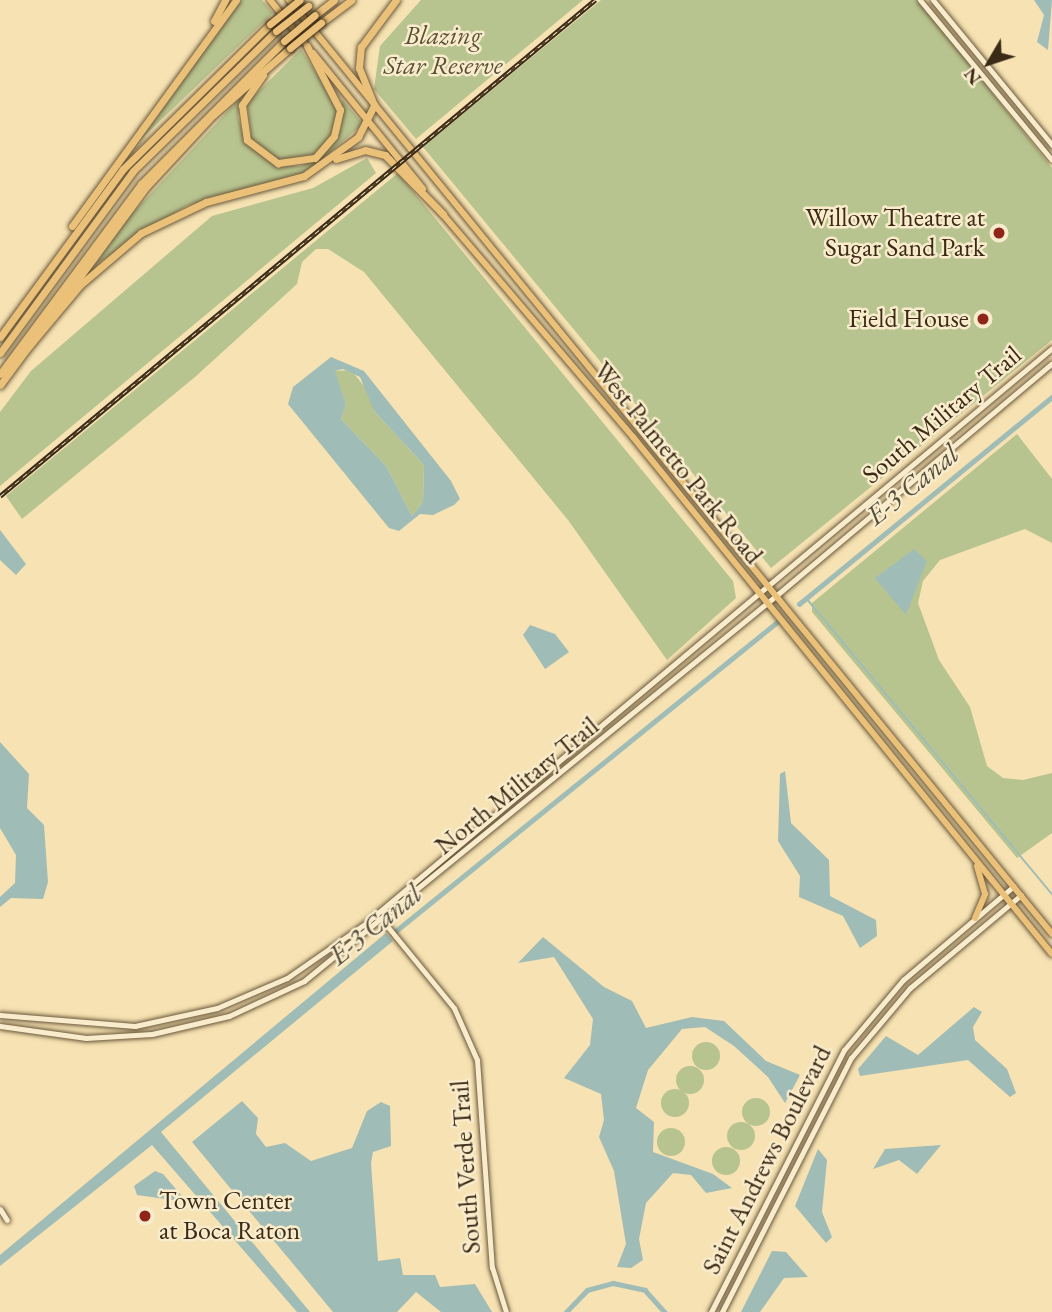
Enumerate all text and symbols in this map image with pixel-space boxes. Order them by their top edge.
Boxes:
park label: Blazing Star Reserve [383,20,503,82]
north arrow [954,28,1024,98]
text: N [958,63,987,90]
place label: Willow Theatre at Sugar Sand Park [805,202,985,264]
marker: Willow Theatre at Sugar Sand Park [991,225,1007,241]
place label: Field House [848,303,969,335]
marker: Field House [975,311,991,327]
street label: South Military Trail [856,339,1028,491]
street label: West Palmetto Park Road [587,355,769,571]
water label: E-3 Canal [859,436,965,532]
street label: North Military Trail [429,710,605,862]
water label: E-3 Canal [322,876,428,972]
street label: Saint Andrews Boulevard [696,1040,838,1280]
street label: South Verde Trail [444,1079,488,1255]
place label: Town Center at Boca Raton [159,1185,300,1246]
marker: Town Center at Boca Raton [137,1208,153,1224]

